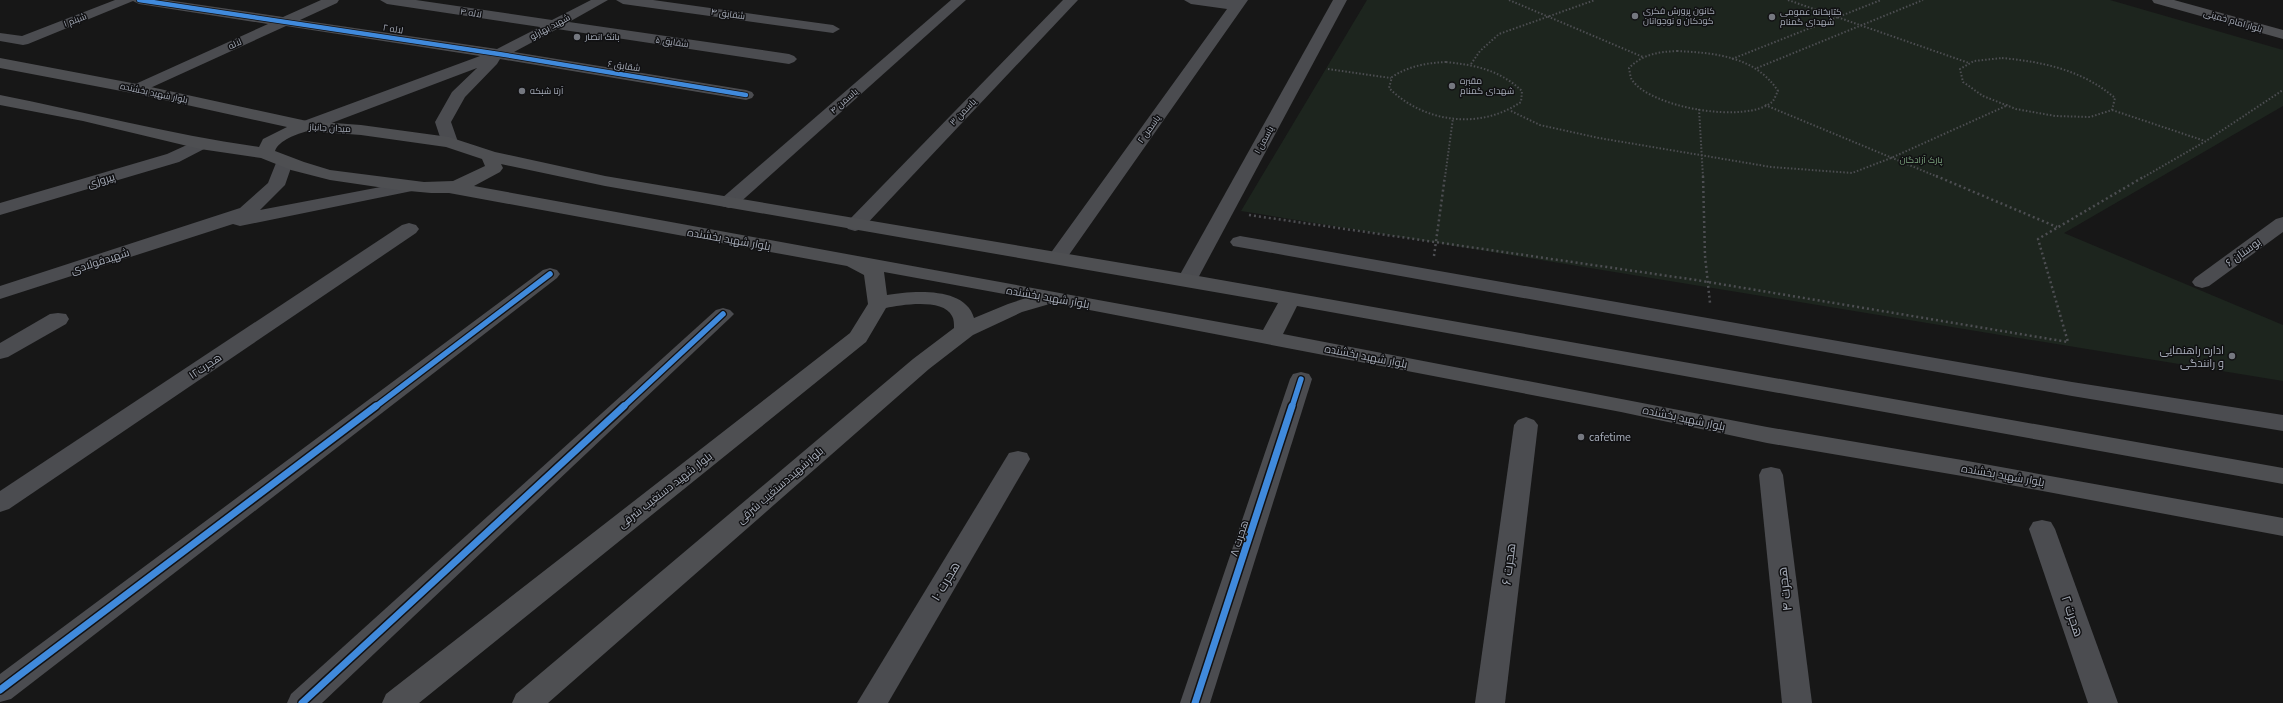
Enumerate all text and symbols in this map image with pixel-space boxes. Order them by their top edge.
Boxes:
street label: لاله ۴ [459,5,483,21]
place label: کانون پرورش فکری کودکان و نوجوانان [1643,5,1715,27]
street label: شقایق ۴ [710,6,746,22]
place label: کتابخانه عمومی شهدای گمنام [1780,6,1842,28]
street label: بلوار امام خمینی [2202,7,2264,35]
street label: شبنم ۱ [62,10,88,30]
street label: شهید بهارلو [528,11,572,43]
marker: کانون پرورش فکری کودکان و نوجوانان [1630,11,1640,21]
marker: کتابخانه عمومی شهدای گمنام [1767,12,1777,22]
street label: لاله ۲ [382,21,404,37]
place label: بانک انصار [584,31,620,43]
marker: بانک انصار [572,32,582,42]
street label: شقایق ۵ [655,34,689,50]
street label: لاله [226,36,244,52]
street label: شقایق ۶ [607,57,641,75]
place label: مقبره شهدای گمنام [1460,75,1514,97]
street label: بلوار شهید بخشنده [119,80,189,106]
marker: مقبره شهدای گمنام [1447,81,1457,91]
place label: آرتا شبکه [530,85,564,97]
street label: یاسمن ۴ [828,85,861,116]
marker: آرتا شبکه [517,86,527,96]
street label: یاسمن ۳ [947,95,979,128]
street label: یاسمن ۲ [1135,112,1164,145]
street label: میدان جانباز [308,121,351,135]
street label: یاسمن ۱ [1251,123,1277,156]
park label: پارک آزادگان [1899,154,1943,166]
street label: پیروزی [85,169,117,192]
street label: بلوار شهید بخشنده [686,225,772,254]
street label: بوستان ۶ [2223,234,2264,270]
street label: شهیدفولادی [69,245,131,278]
street label: بلوار شهید بخشنده [1005,283,1091,312]
street label: بلوار شهید بخشنده [1323,341,1409,372]
place label: اداره راهنمایی و رانندگی [2159,343,2224,371]
street label: هجرت۱۲ [186,350,225,383]
marker: اداره راهنمایی و رانندگی [2227,351,2237,361]
street label: بلوار شهید بخشنده [1641,402,1727,435]
place label: cafetime [1589,430,1631,445]
marker: cafetime [1576,432,1586,442]
street label: بلوارشهیددستغیب شرقی [734,444,827,527]
street label: بلوار شهید دستغیب شرقی [615,449,716,532]
street label: بلوار شهید بخشنده [1960,461,2046,490]
street label: هجرت ۸ [1227,518,1252,558]
street label: هجرت ۶ [1498,542,1520,586]
street label: هجرت ۱۰ [927,558,965,605]
street label: هجرت ۴ [1773,566,1797,612]
street label: هجرت ۲ [2057,593,2087,639]

